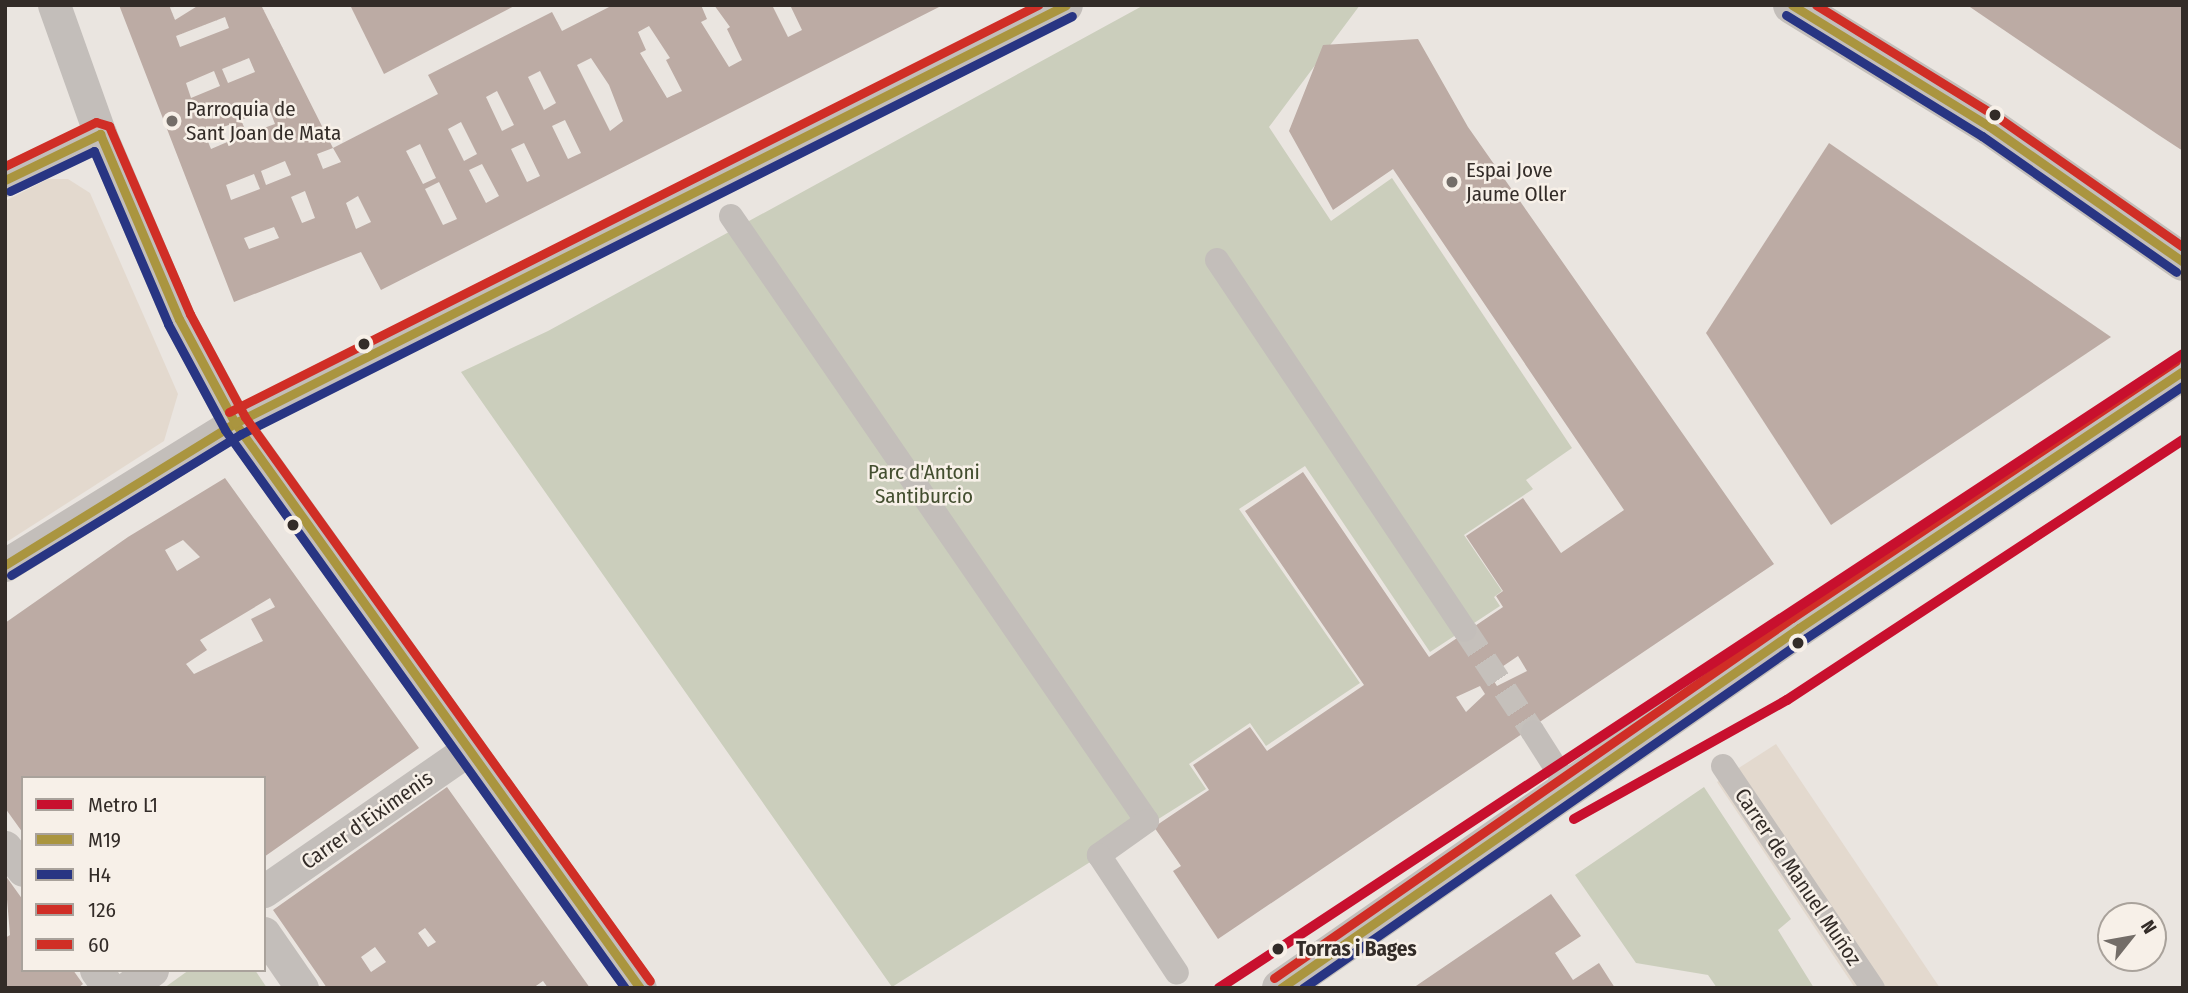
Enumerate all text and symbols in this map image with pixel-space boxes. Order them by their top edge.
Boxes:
place label: Parroquia de Sant Joan de Mata [186,96,341,146]
unlabelled marker [1988,108,2002,122]
marker: Parroquia de Sant Joan de Mata [164,113,180,129]
place label: Espai Jove Jaume Oller [1466,157,1566,207]
marker: Espai Jove Jaume Oller [1444,174,1460,190]
unlabelled marker [357,337,371,351]
park label: Parc d'Antoni Santiburcio [868,459,980,509]
unlabelled marker [286,518,300,532]
unlabelled marker [1791,636,1805,650]
street label: Carrer d'Eiximenis [297,765,437,875]
legend [21,776,266,972]
street label: Carrer de Manuel Muñoz [1729,784,1867,970]
text: Metro L1 [88,792,158,818]
text: M19 [88,827,121,853]
text: H4 [88,862,111,888]
text: 126 [88,897,116,923]
north arrow [2097,902,2167,972]
text: N [2136,916,2162,938]
text: 60 [88,932,109,958]
place label: Torras i Bages [1296,936,1417,962]
marker: Torras i Bages [1267,938,1289,960]

